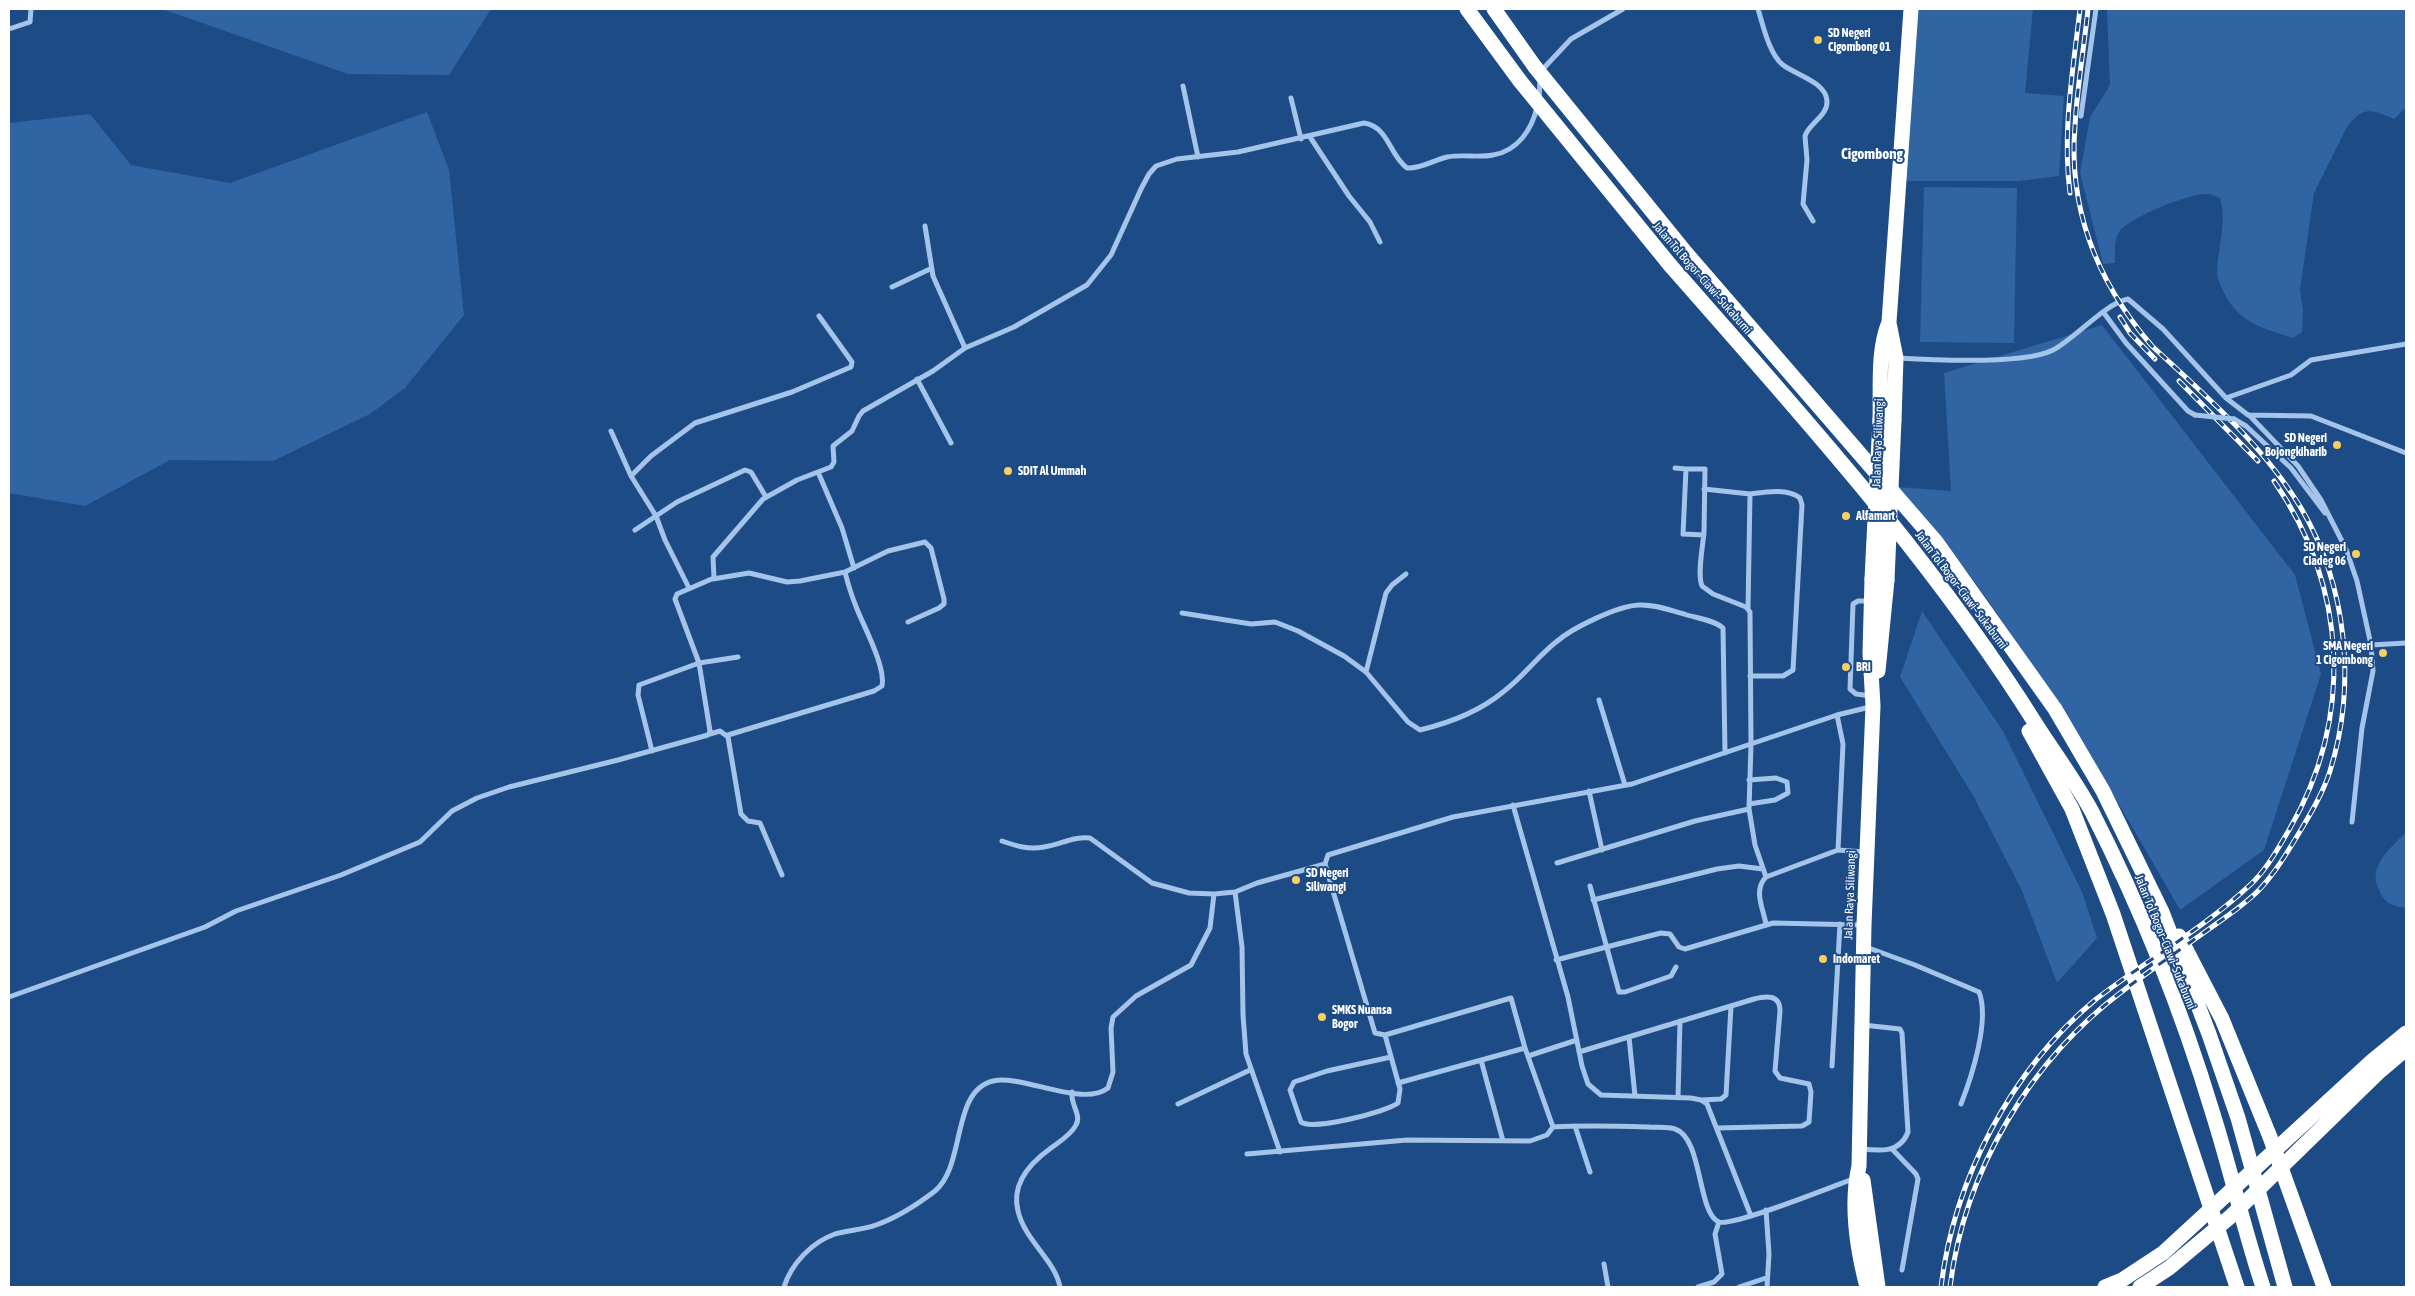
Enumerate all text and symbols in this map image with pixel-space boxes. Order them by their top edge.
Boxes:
place label: SD Negeri Cigombong 01 [1828,26,1891,54]
marker: SD Negeri Cigombong 01 [1812,34,1824,46]
district label: Cigombong [1841,145,1903,163]
street label: Jalan Tol Bogor–Ciawi–Sukabumi [1649,219,1755,337]
street label: Jalan Raya Siliwangi [1869,398,1887,488]
place label: SD Negeri Bojongkiharib [2265,431,2327,459]
marker: SD Negeri Bojongkiharib [2331,439,2343,451]
place label: SDIT Al Ummah [1018,464,1086,478]
marker: SDIT Al Ummah [1002,465,1014,477]
place label: Alfamart [1856,509,1895,523]
marker: Alfamart [1840,510,1852,522]
street label: Jalan Tol Bogor–Ciawi–Sukabumi [1912,528,2010,652]
place label: SD Negeri Ciadeg 06 [2303,540,2346,568]
marker: SD Negeri Ciadeg 06 [2350,548,2362,560]
place label: SMA Negeri 1 Cigombong [2316,639,2373,667]
marker: SMA Negeri 1 Cigombong [2377,647,2389,659]
place label: BRI [1856,660,1871,674]
marker: BRI [1840,661,1852,673]
street label: Jalan Raya Siliwangi [1841,850,1859,940]
place label: SD Negeri Siliwangi [1306,866,1349,894]
street label: Jalan Tol Bogor–Ciawi–Sukabumi [2131,873,2199,1011]
marker: SD Negeri Siliwangi [1290,874,1302,886]
place label: Indomaret [1833,952,1880,966]
marker: Indomaret [1817,953,1829,965]
place label: SMKS Nuansa Bogor [1332,1003,1392,1031]
marker: SMKS Nuansa Bogor [1316,1011,1328,1023]

